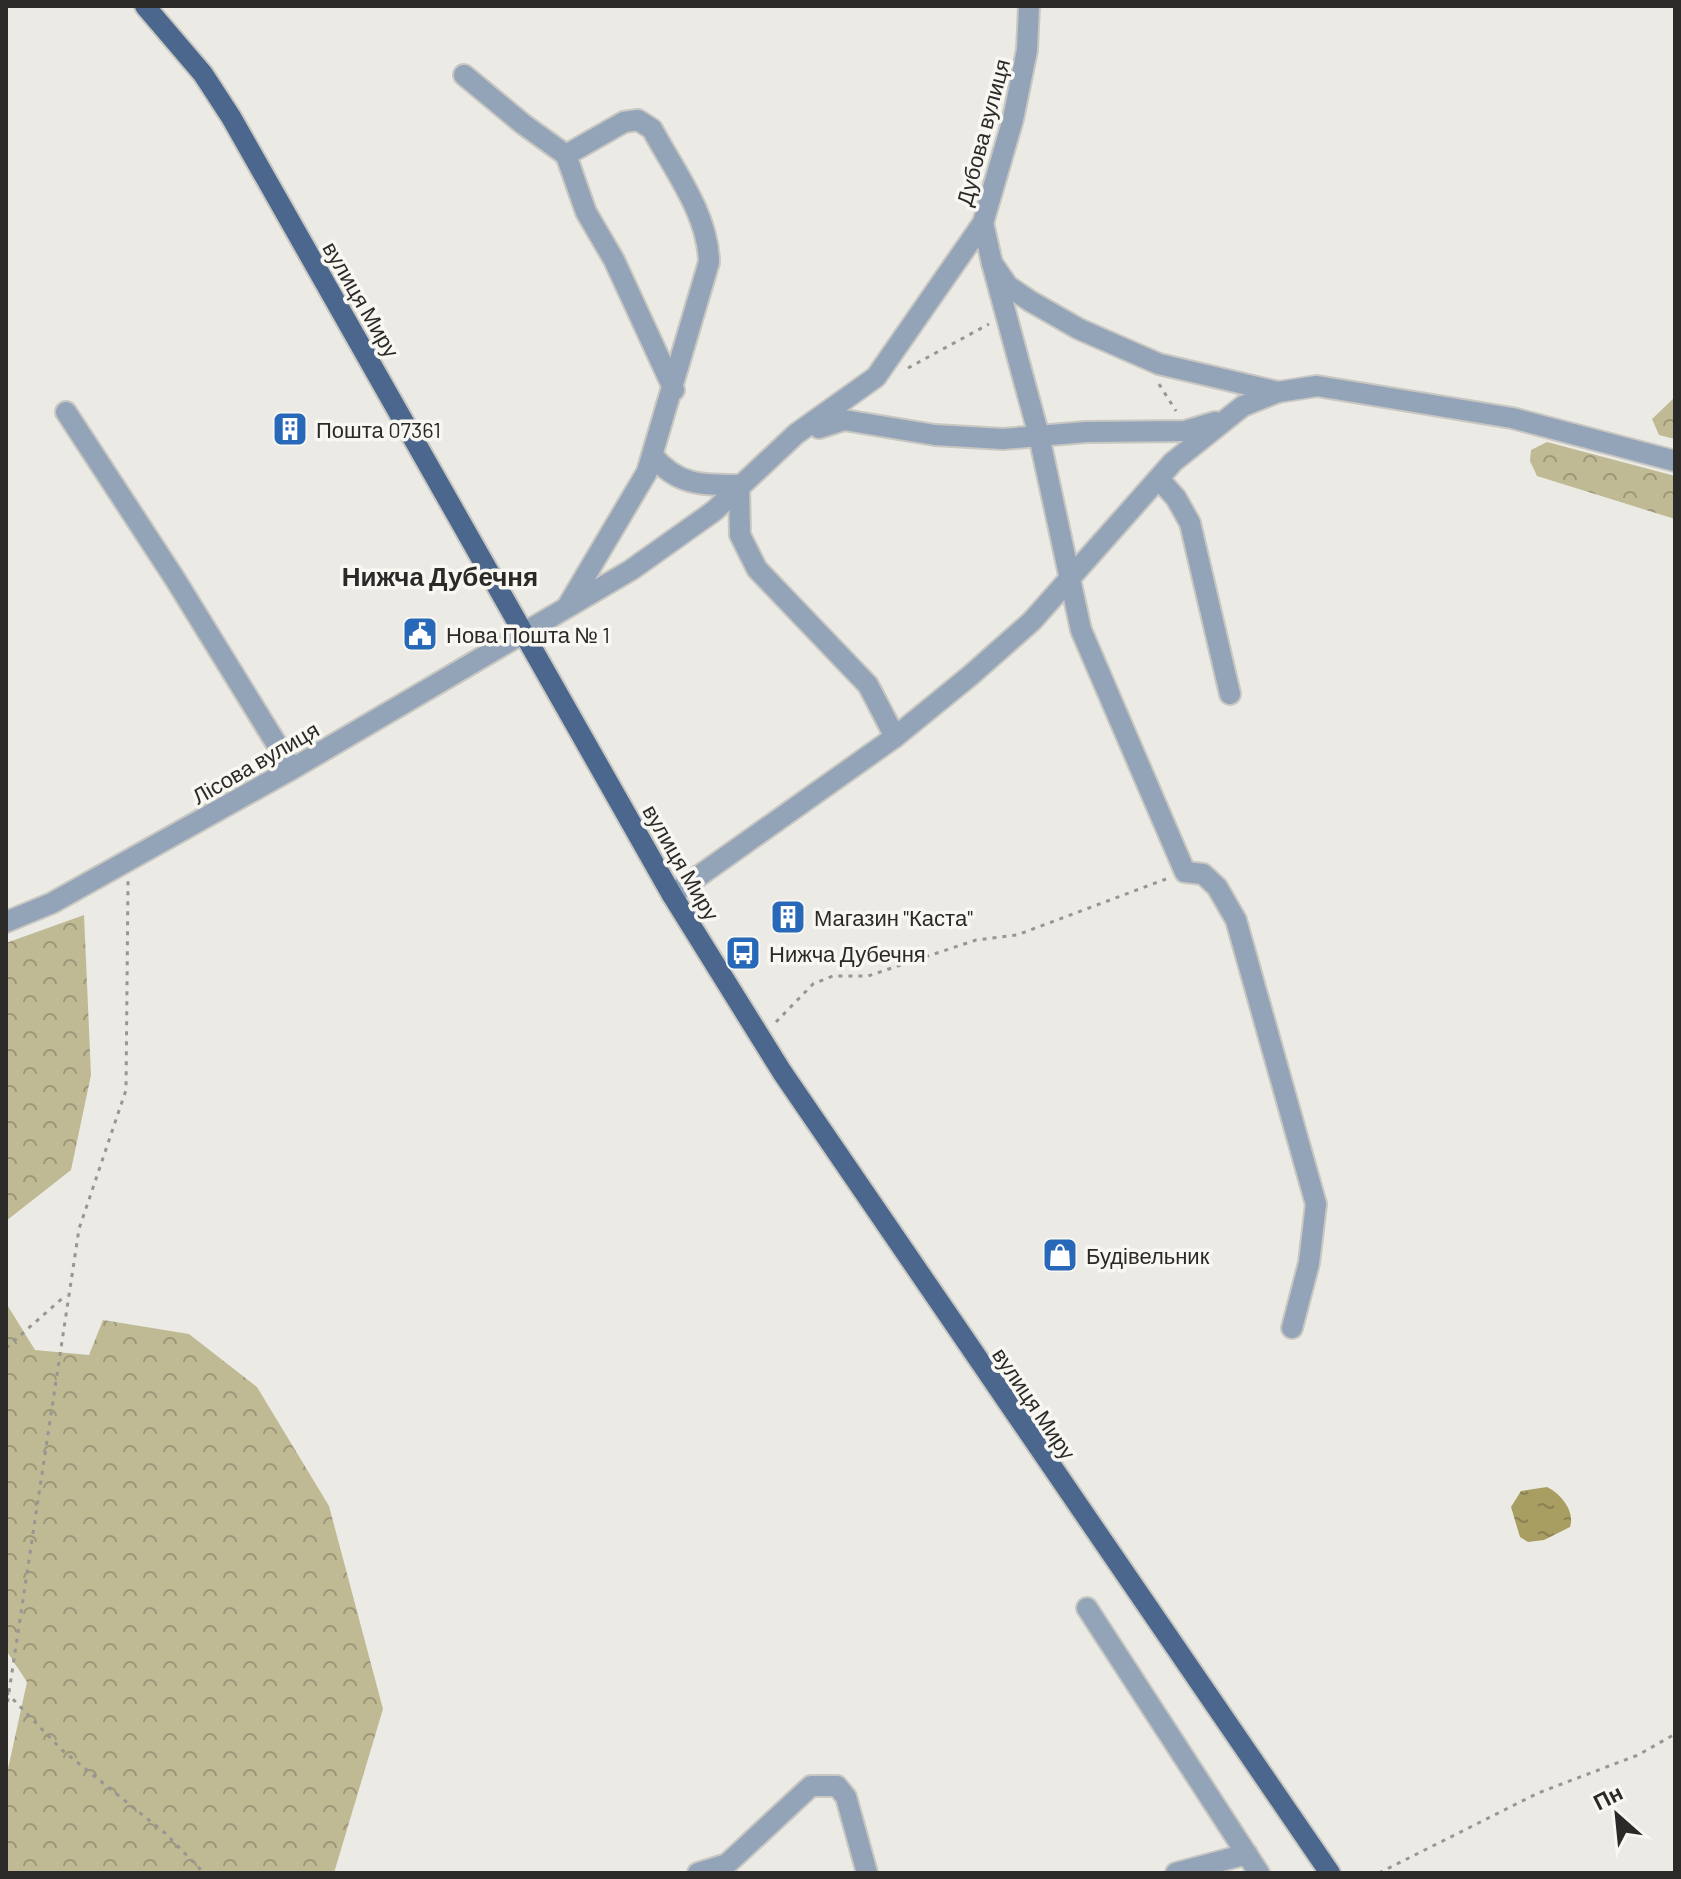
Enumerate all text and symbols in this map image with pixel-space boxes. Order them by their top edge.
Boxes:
street label: Дубова вулиця [950,56,1015,209]
street label: вулиця Миру [318,236,406,362]
building icon: Пошта 07361 [271,410,309,448]
place label: Пошта 07361 [316,416,441,442]
district label: Нижча Дубечня [342,560,538,591]
public building icon: Нова Пошта № 1 [401,615,439,653]
place label: Нова Пошта № 1 [446,621,610,647]
street label: Лісова вулиця [187,715,324,810]
street label: вулиця Миру [638,799,726,925]
building icon: Магазин "Каста" [769,898,807,936]
place label: Магазин "Каста" [814,904,973,930]
bus stop icon: Нижча Дубечня [724,934,762,972]
place label: Нижча Дубечня [769,940,926,967]
shop icon: Будівельник [1041,1236,1079,1274]
place label: Будівельник [1086,1242,1210,1269]
street label: вулиця Миру [987,1342,1082,1464]
north arrow [1577,1775,1657,1855]
text: Пн [1589,1778,1626,1814]

